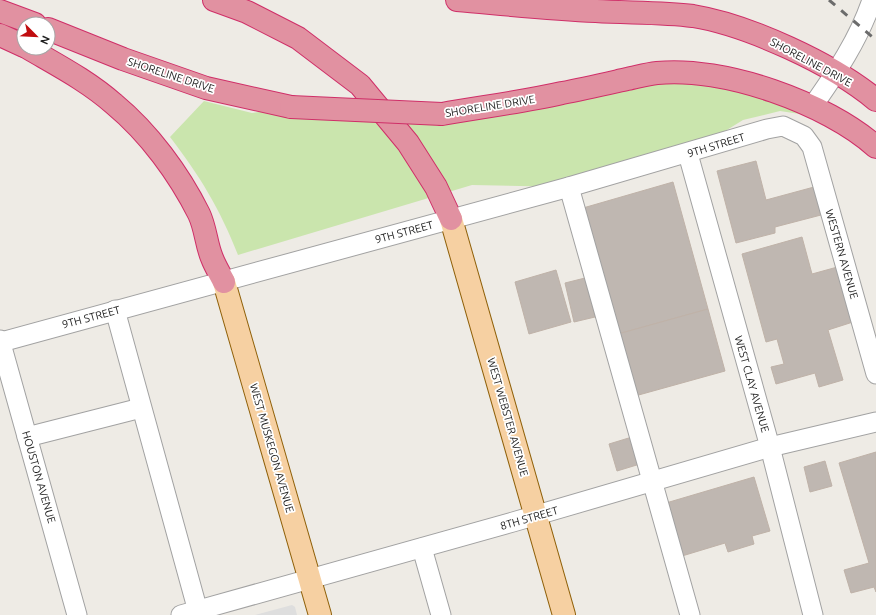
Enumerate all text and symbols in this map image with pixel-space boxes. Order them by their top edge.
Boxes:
north arrow [16,16,56,56]
text: N [38,34,52,46]
street label: SHORELINE DRIVE [768,35,854,89]
street label: SHORELINE DRIVE [126,55,216,95]
street label: SHORELINE DRIVE [444,93,536,119]
street label: 9TH STREET [686,131,746,159]
street label: WESTERN AVENUE [823,208,861,300]
street label: 9TH STREET [374,218,434,246]
street label: 9TH STREET [61,303,121,331]
street label: WEST CLAY AVENUE [732,334,772,434]
street label: WEST WEBSTER AVENUE [485,356,531,478]
street label: WEST MUSKEGON AVENUE [248,382,296,514]
street label: HOUSTON AVENUE [20,429,58,525]
street label: 8TH STREET [499,504,559,532]

